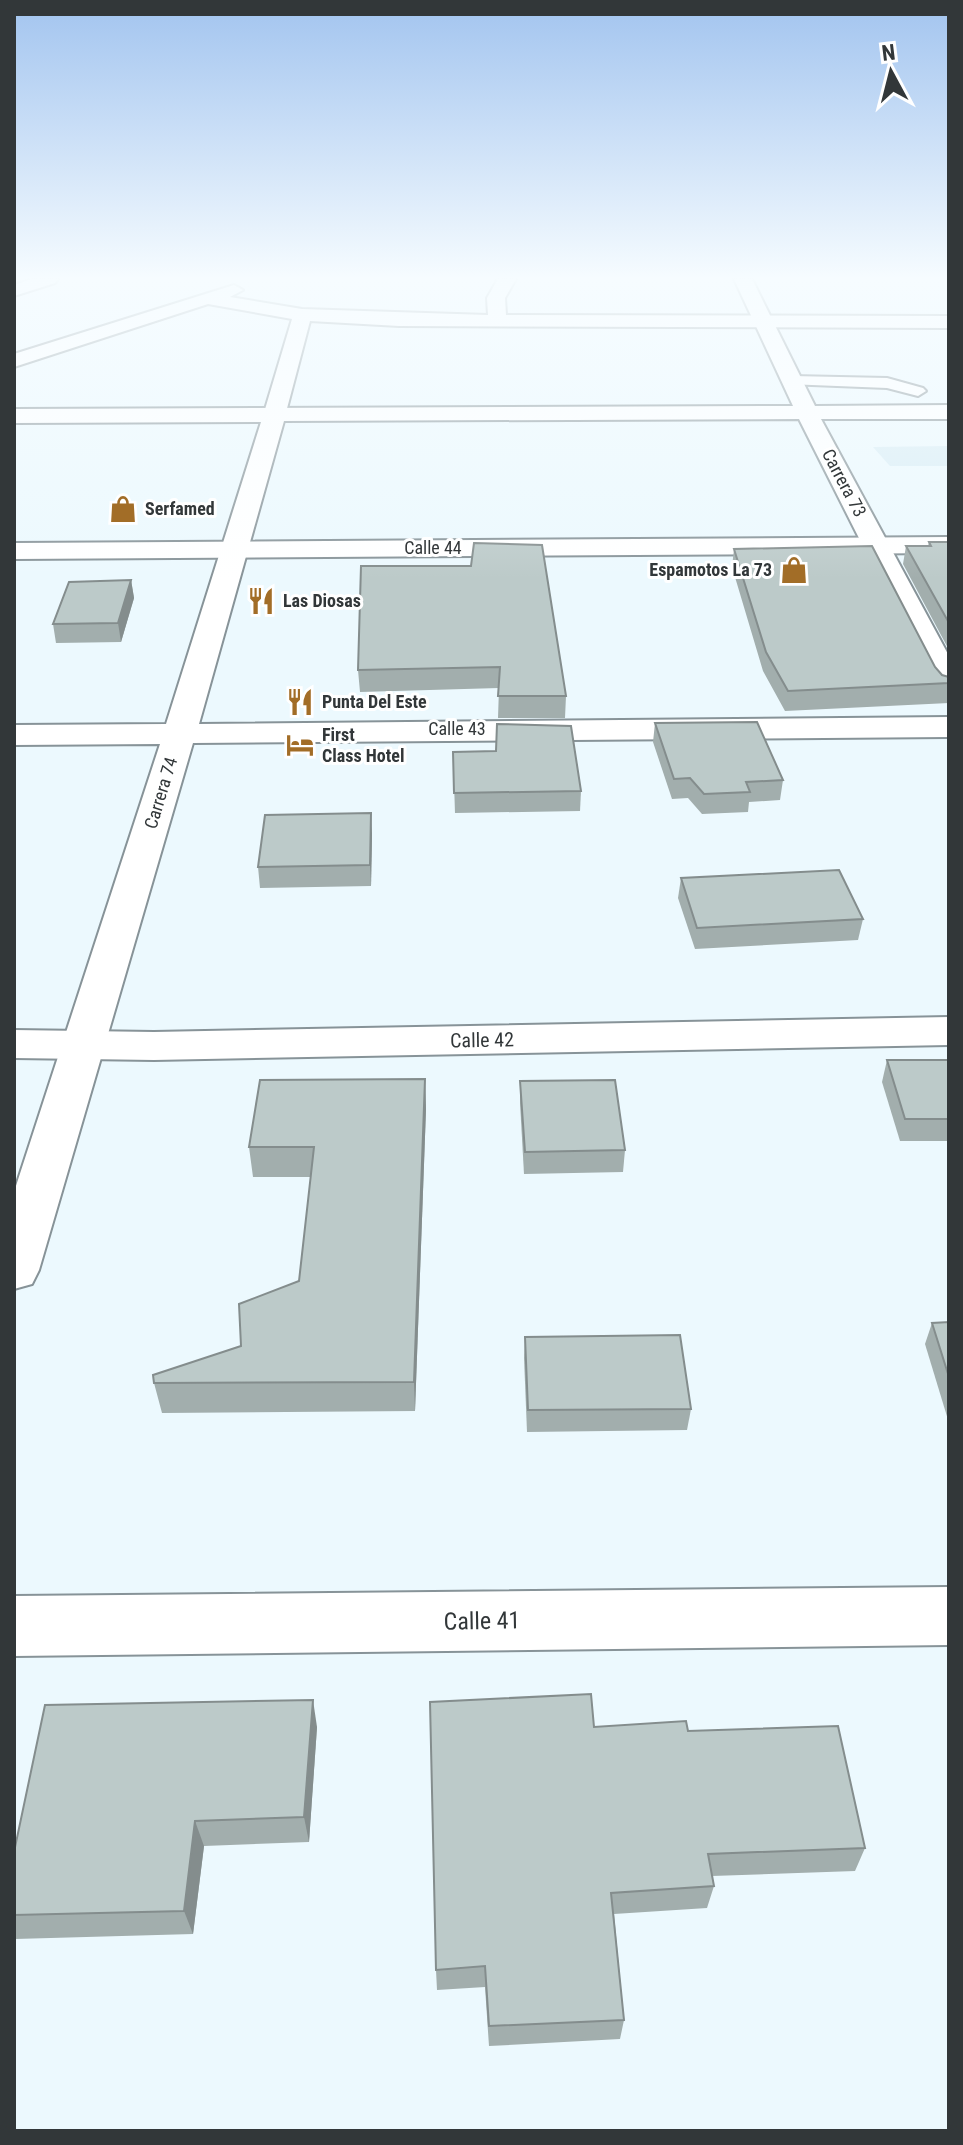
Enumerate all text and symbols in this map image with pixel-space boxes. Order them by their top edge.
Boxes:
north arrow [851,32,931,112]
text: N [880,39,897,66]
street label: Carrera 73 [818,445,871,520]
shop icon: Serfamed [108,494,138,524]
place label: Serfamed [145,498,215,519]
street label: Calle 44 [404,537,462,558]
shop icon: Espamotos La 73 [779,555,809,585]
place label: Espamotos La 73 [649,559,772,580]
restaurant icon: Las Diosas [246,586,276,616]
place label: Las Diosas [283,590,361,611]
restaurant icon: Punta Del Este [285,687,315,717]
place label: Punta Del Este [322,691,427,712]
street label: Calle 43 [428,718,486,739]
place label: First Class Hotel [322,724,404,766]
hotel icon: First Class Hotel [285,730,315,760]
street label: Carrera 74 [140,754,181,831]
street label: Calle 42 [450,1027,514,1053]
street label: Calle 41 [443,1606,521,1636]

